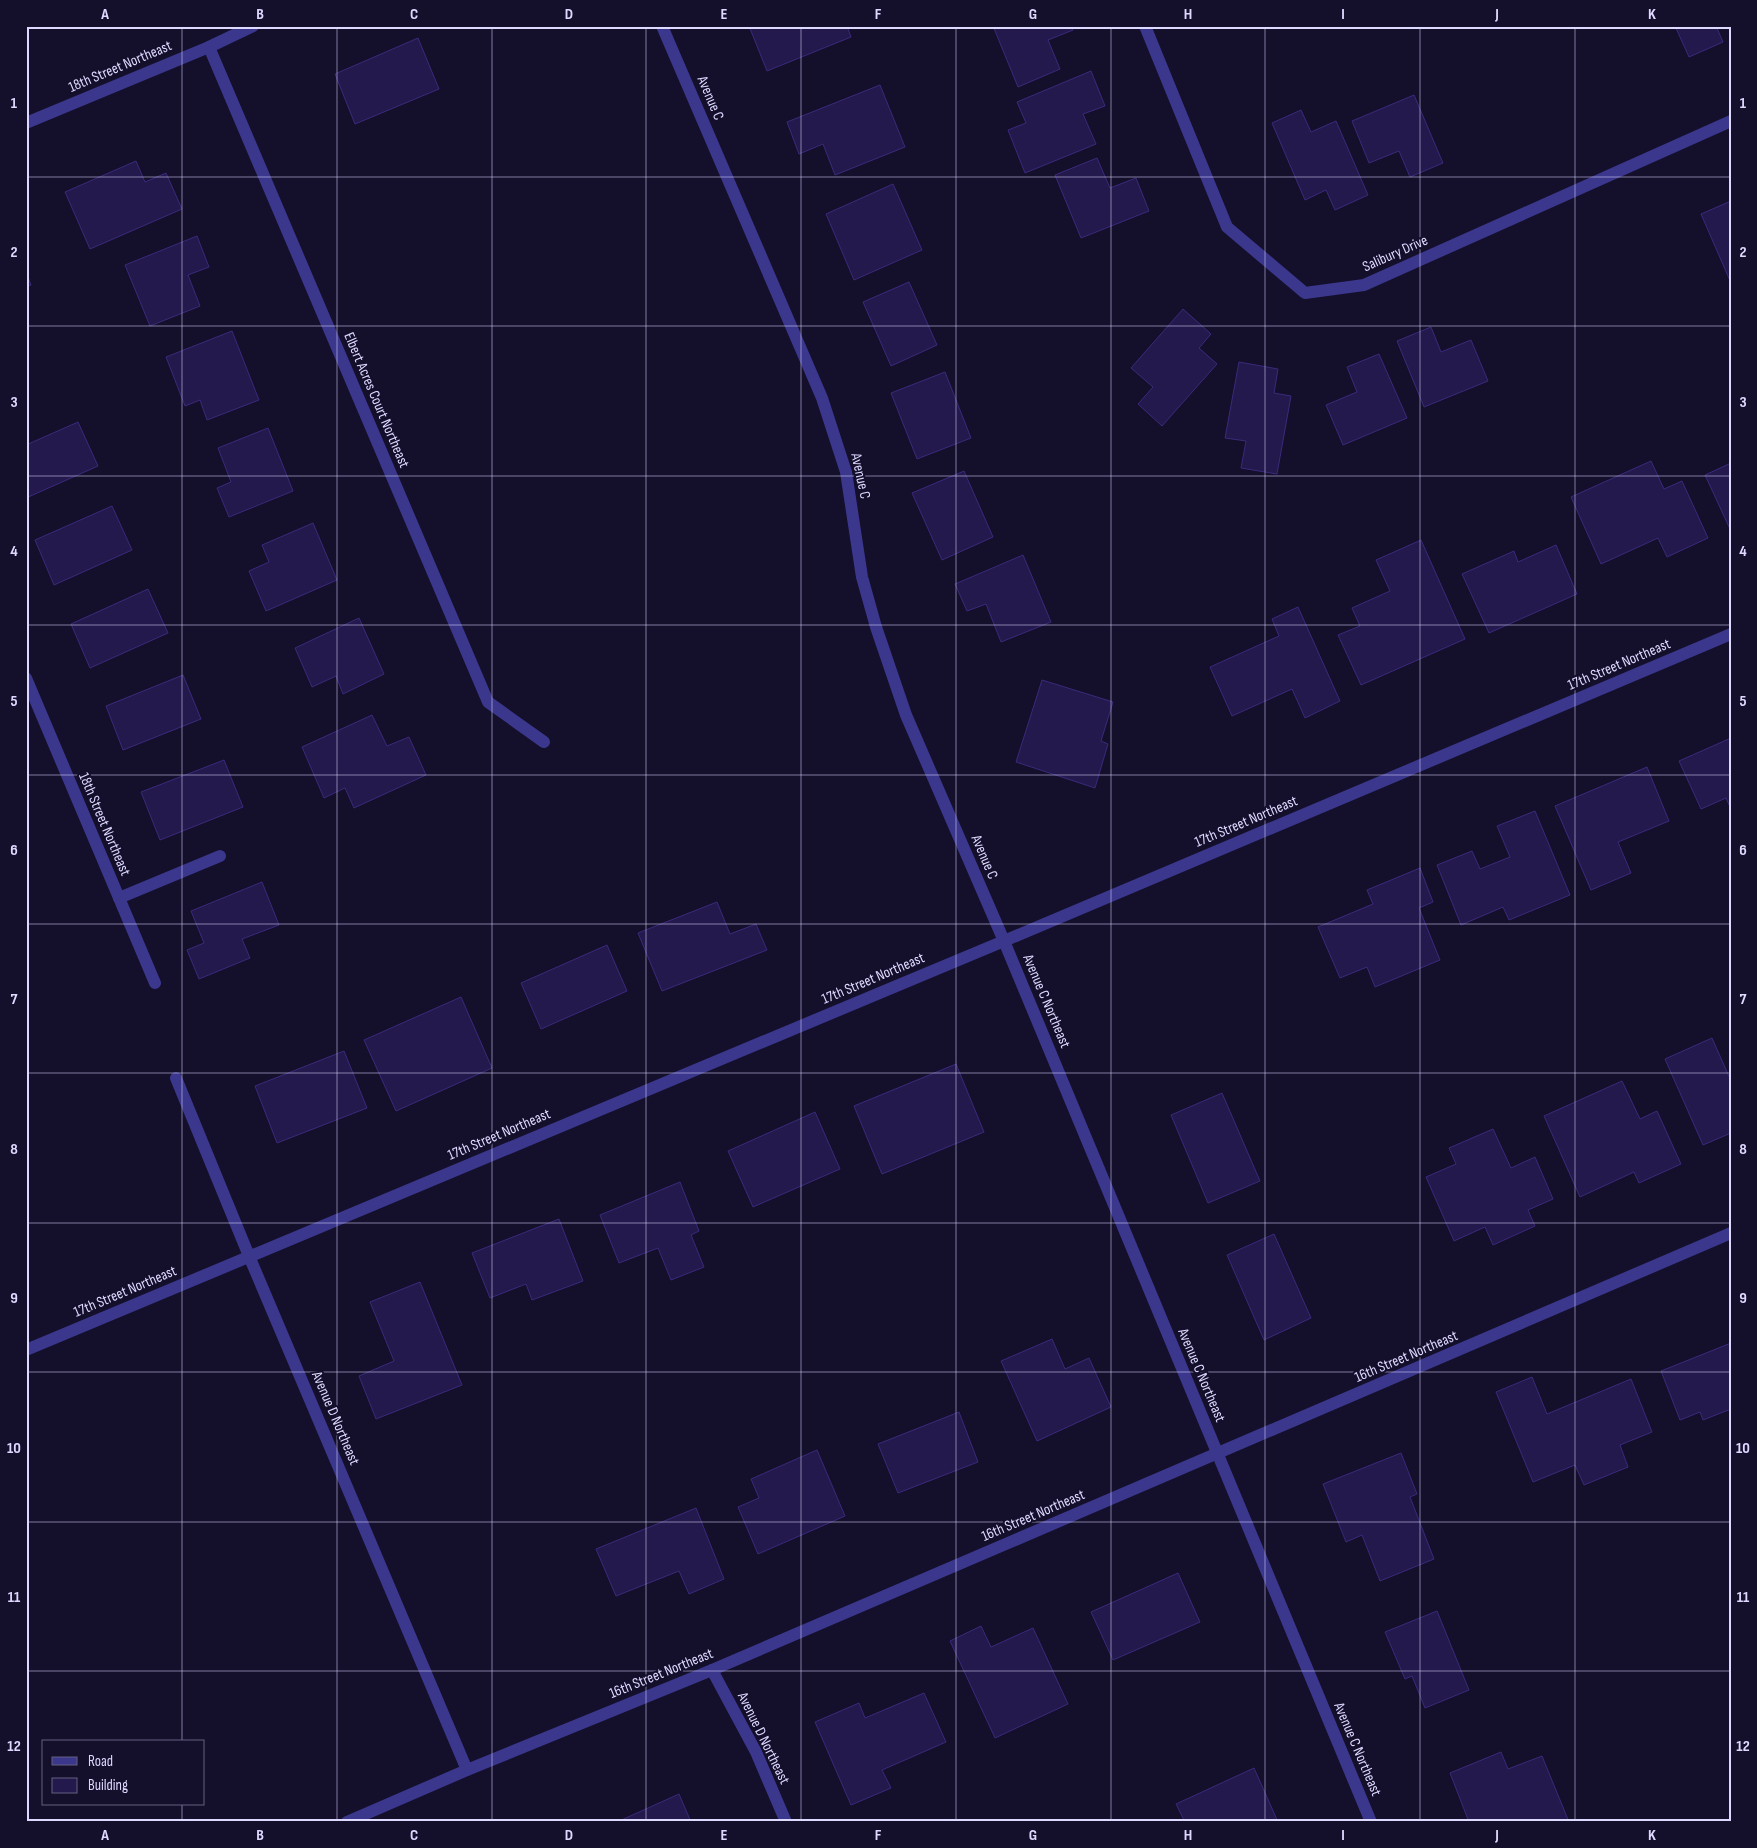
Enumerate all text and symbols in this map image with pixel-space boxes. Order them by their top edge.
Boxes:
text: A [100,5,109,24]
text: B [256,5,264,24]
text: C [410,5,418,24]
text: D [565,5,573,24]
text: E [721,5,728,24]
text: F [875,5,882,24]
text: G [1029,5,1037,24]
text: H [1184,5,1192,24]
text: I [1341,5,1345,24]
text: J [1494,5,1499,24]
text: K [1648,5,1656,24]
street label: 18th Street Northeast [66,36,175,97]
street label: Avenue C [692,72,728,123]
text: 1 [11,94,18,113]
text: 1 [1740,94,1747,113]
street label: Salibury Drive [1360,231,1431,276]
text: 2 [10,243,18,262]
text: 2 [1739,243,1747,262]
street label: Elbert Acres Court Northeast [339,330,414,471]
text: 3 [10,393,18,412]
text: 3 [1739,393,1747,412]
street label: Avenue C [846,450,875,501]
text: 4 [10,542,18,561]
text: 4 [1739,542,1747,561]
street label: 17th Street Northeast [1565,634,1674,695]
text: 5 [10,692,18,711]
text: 5 [1739,692,1747,711]
street label: 18th Street Northeast [74,770,135,879]
street label: 17th Street Northeast [1192,791,1301,852]
street label: Avenue C [966,831,1002,882]
text: 6 [10,841,18,860]
text: 6 [1739,841,1747,860]
street label: 17th Street Northeast [819,948,928,1009]
street label: Avenue C Northeast [1018,951,1075,1051]
text: 7 [11,990,18,1009]
text: 7 [1740,990,1747,1009]
street label: 17th Street Northeast [445,1104,554,1165]
text: 8 [10,1140,18,1159]
text: 8 [1739,1140,1747,1159]
street label: 17th Street Northeast [71,1261,180,1322]
text: 9 [10,1289,18,1308]
text: 9 [1739,1289,1747,1308]
street label: Avenue C Northeast [1173,1325,1230,1425]
street label: 16th Street Northeast [1352,1326,1461,1387]
street label: Avenue D Northeast [307,1368,364,1468]
text: 10 [7,1439,21,1458]
text: 10 [1736,1439,1750,1458]
street label: 16th Street Northeast [979,1485,1088,1546]
text: 11 [8,1588,21,1607]
text: 11 [1737,1588,1750,1607]
street label: 16th Street Northeast [606,1644,716,1703]
street label: Avenue D Northeast [733,1688,794,1788]
street label: Avenue C Northeast [1329,1699,1386,1799]
text: 12 [7,1737,21,1756]
text: 12 [1736,1737,1750,1756]
legend [42,1740,205,1806]
text: Road [88,1752,113,1771]
text: Building [88,1776,128,1795]
text: A [100,1826,109,1845]
text: B [256,1826,264,1845]
text: C [410,1826,418,1845]
text: D [565,1826,573,1845]
text: E [721,1826,728,1845]
text: F [875,1826,882,1845]
text: G [1029,1826,1037,1845]
text: H [1184,1826,1192,1845]
text: I [1341,1826,1345,1845]
text: J [1494,1826,1499,1845]
text: K [1648,1826,1656,1845]

